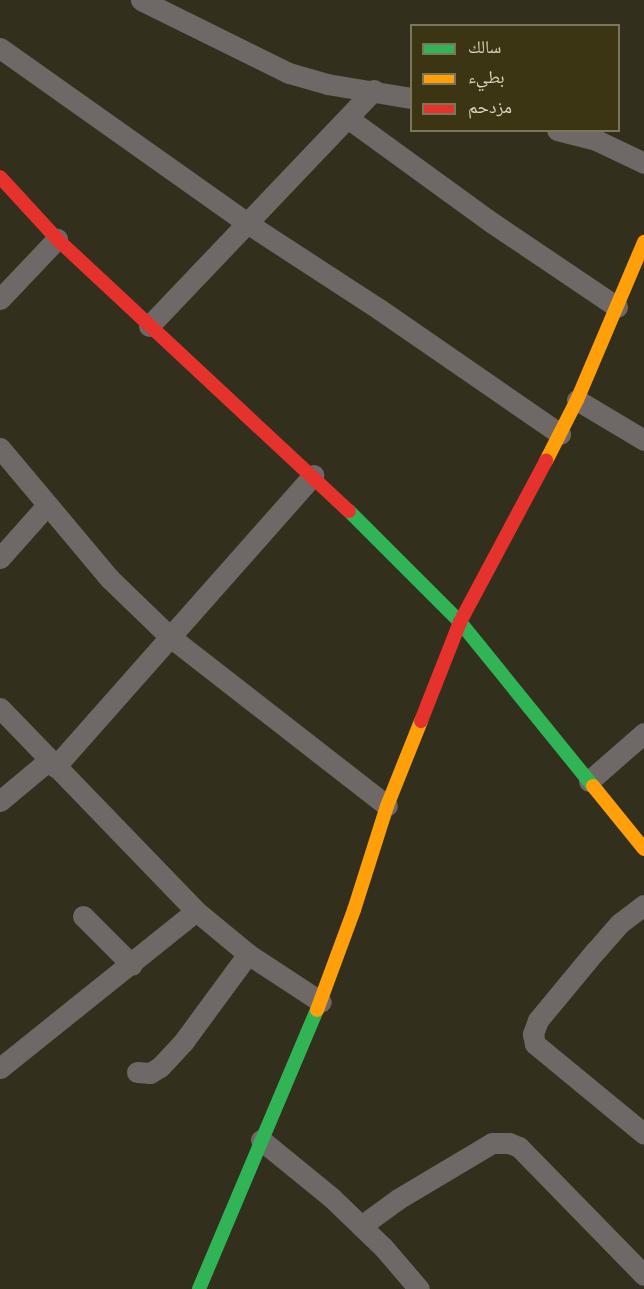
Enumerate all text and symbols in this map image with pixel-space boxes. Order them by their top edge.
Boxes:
legend [410,24,620,132]
text: سالك [468,36,501,58]
text: بطيء [468,66,505,88]
text: مزدحم [468,96,512,118]

